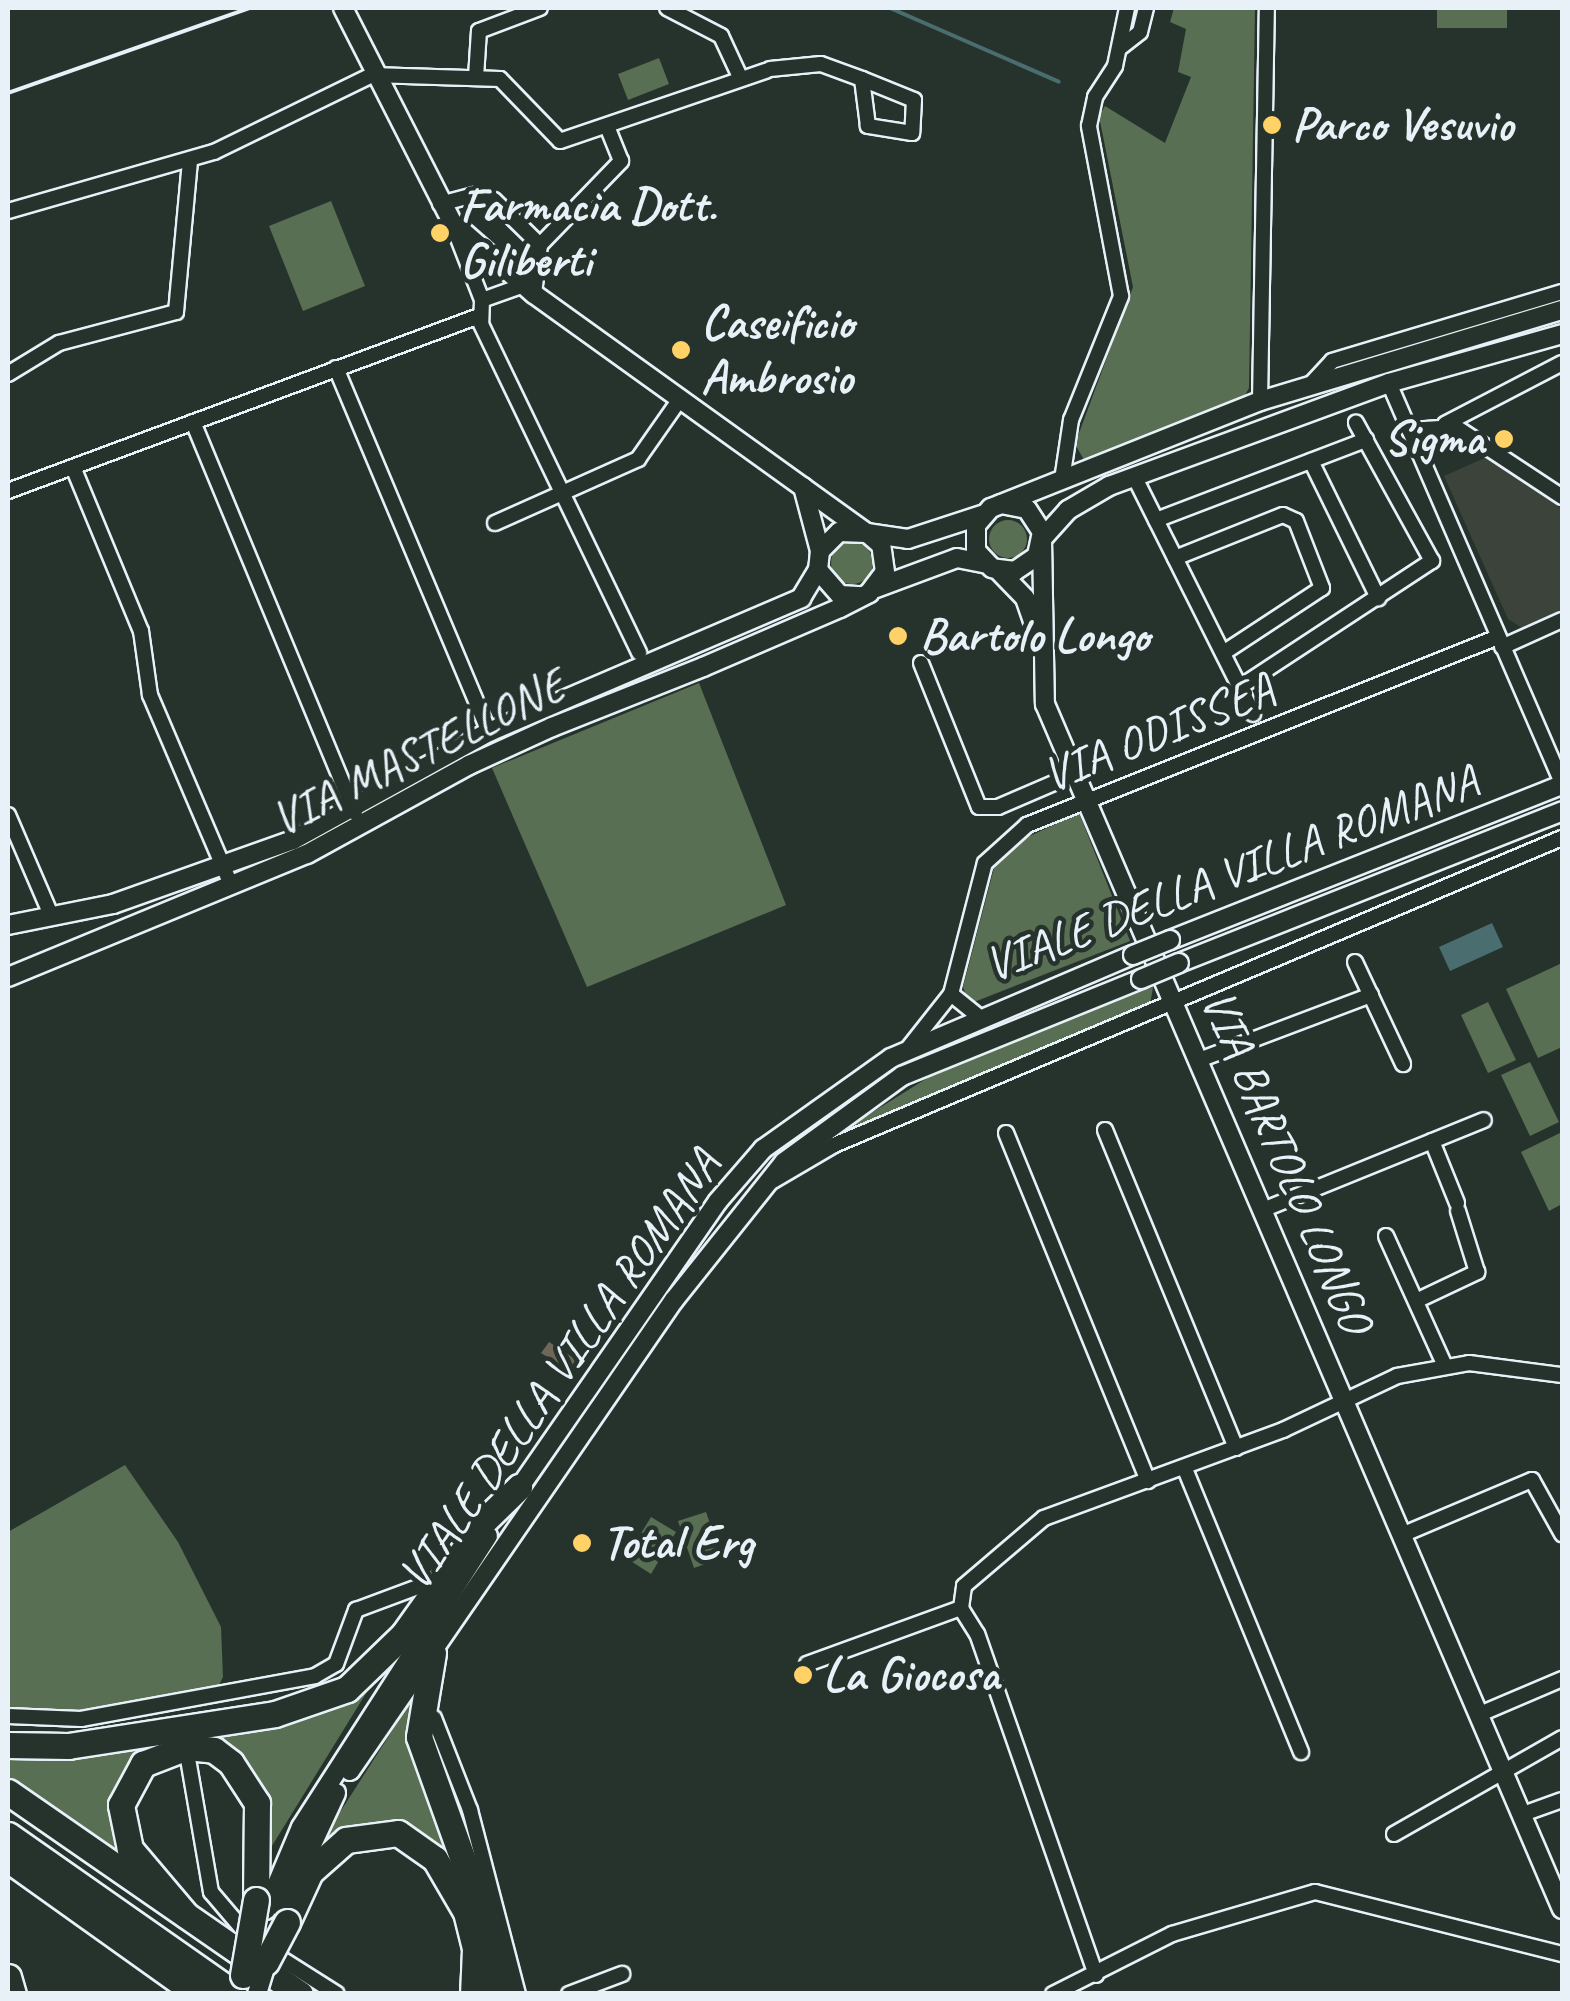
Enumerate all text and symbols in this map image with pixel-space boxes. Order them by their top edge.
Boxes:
place label: Parco Vesuvio [1292,96,1513,154]
marker: Parco Vesuvio [1261,114,1283,136]
place label: Farmacia Dott. Giliberti [460,176,717,289]
marker: Farmacia Dott. Giliberti [429,222,451,244]
place label: Caseificio Ambrosio [701,293,854,406]
marker: Caseificio Ambrosio [670,339,692,361]
place label: Sigma [1383,410,1484,468]
marker: Sigma [1493,428,1515,450]
place label: Bartolo Longo [920,607,1149,665]
marker: Bartolo Longo [885,623,911,649]
street label: VIA MASTELLONE [261,656,575,848]
street label: VIA ODISSEA [1036,660,1280,804]
street label: VIALE DELLA VILLA ROMANA [976,752,1486,994]
street label: VIA BARTOLO LONGO [1188,980,1386,1342]
street label: VIALE DELLA VILLA ROMANA [385,1139,733,1601]
place label: Total Erg [602,1514,753,1572]
marker: Total Erg [571,1532,593,1554]
place label: La Giocosa [823,1646,1001,1704]
marker: La Giocosa [792,1664,814,1686]

